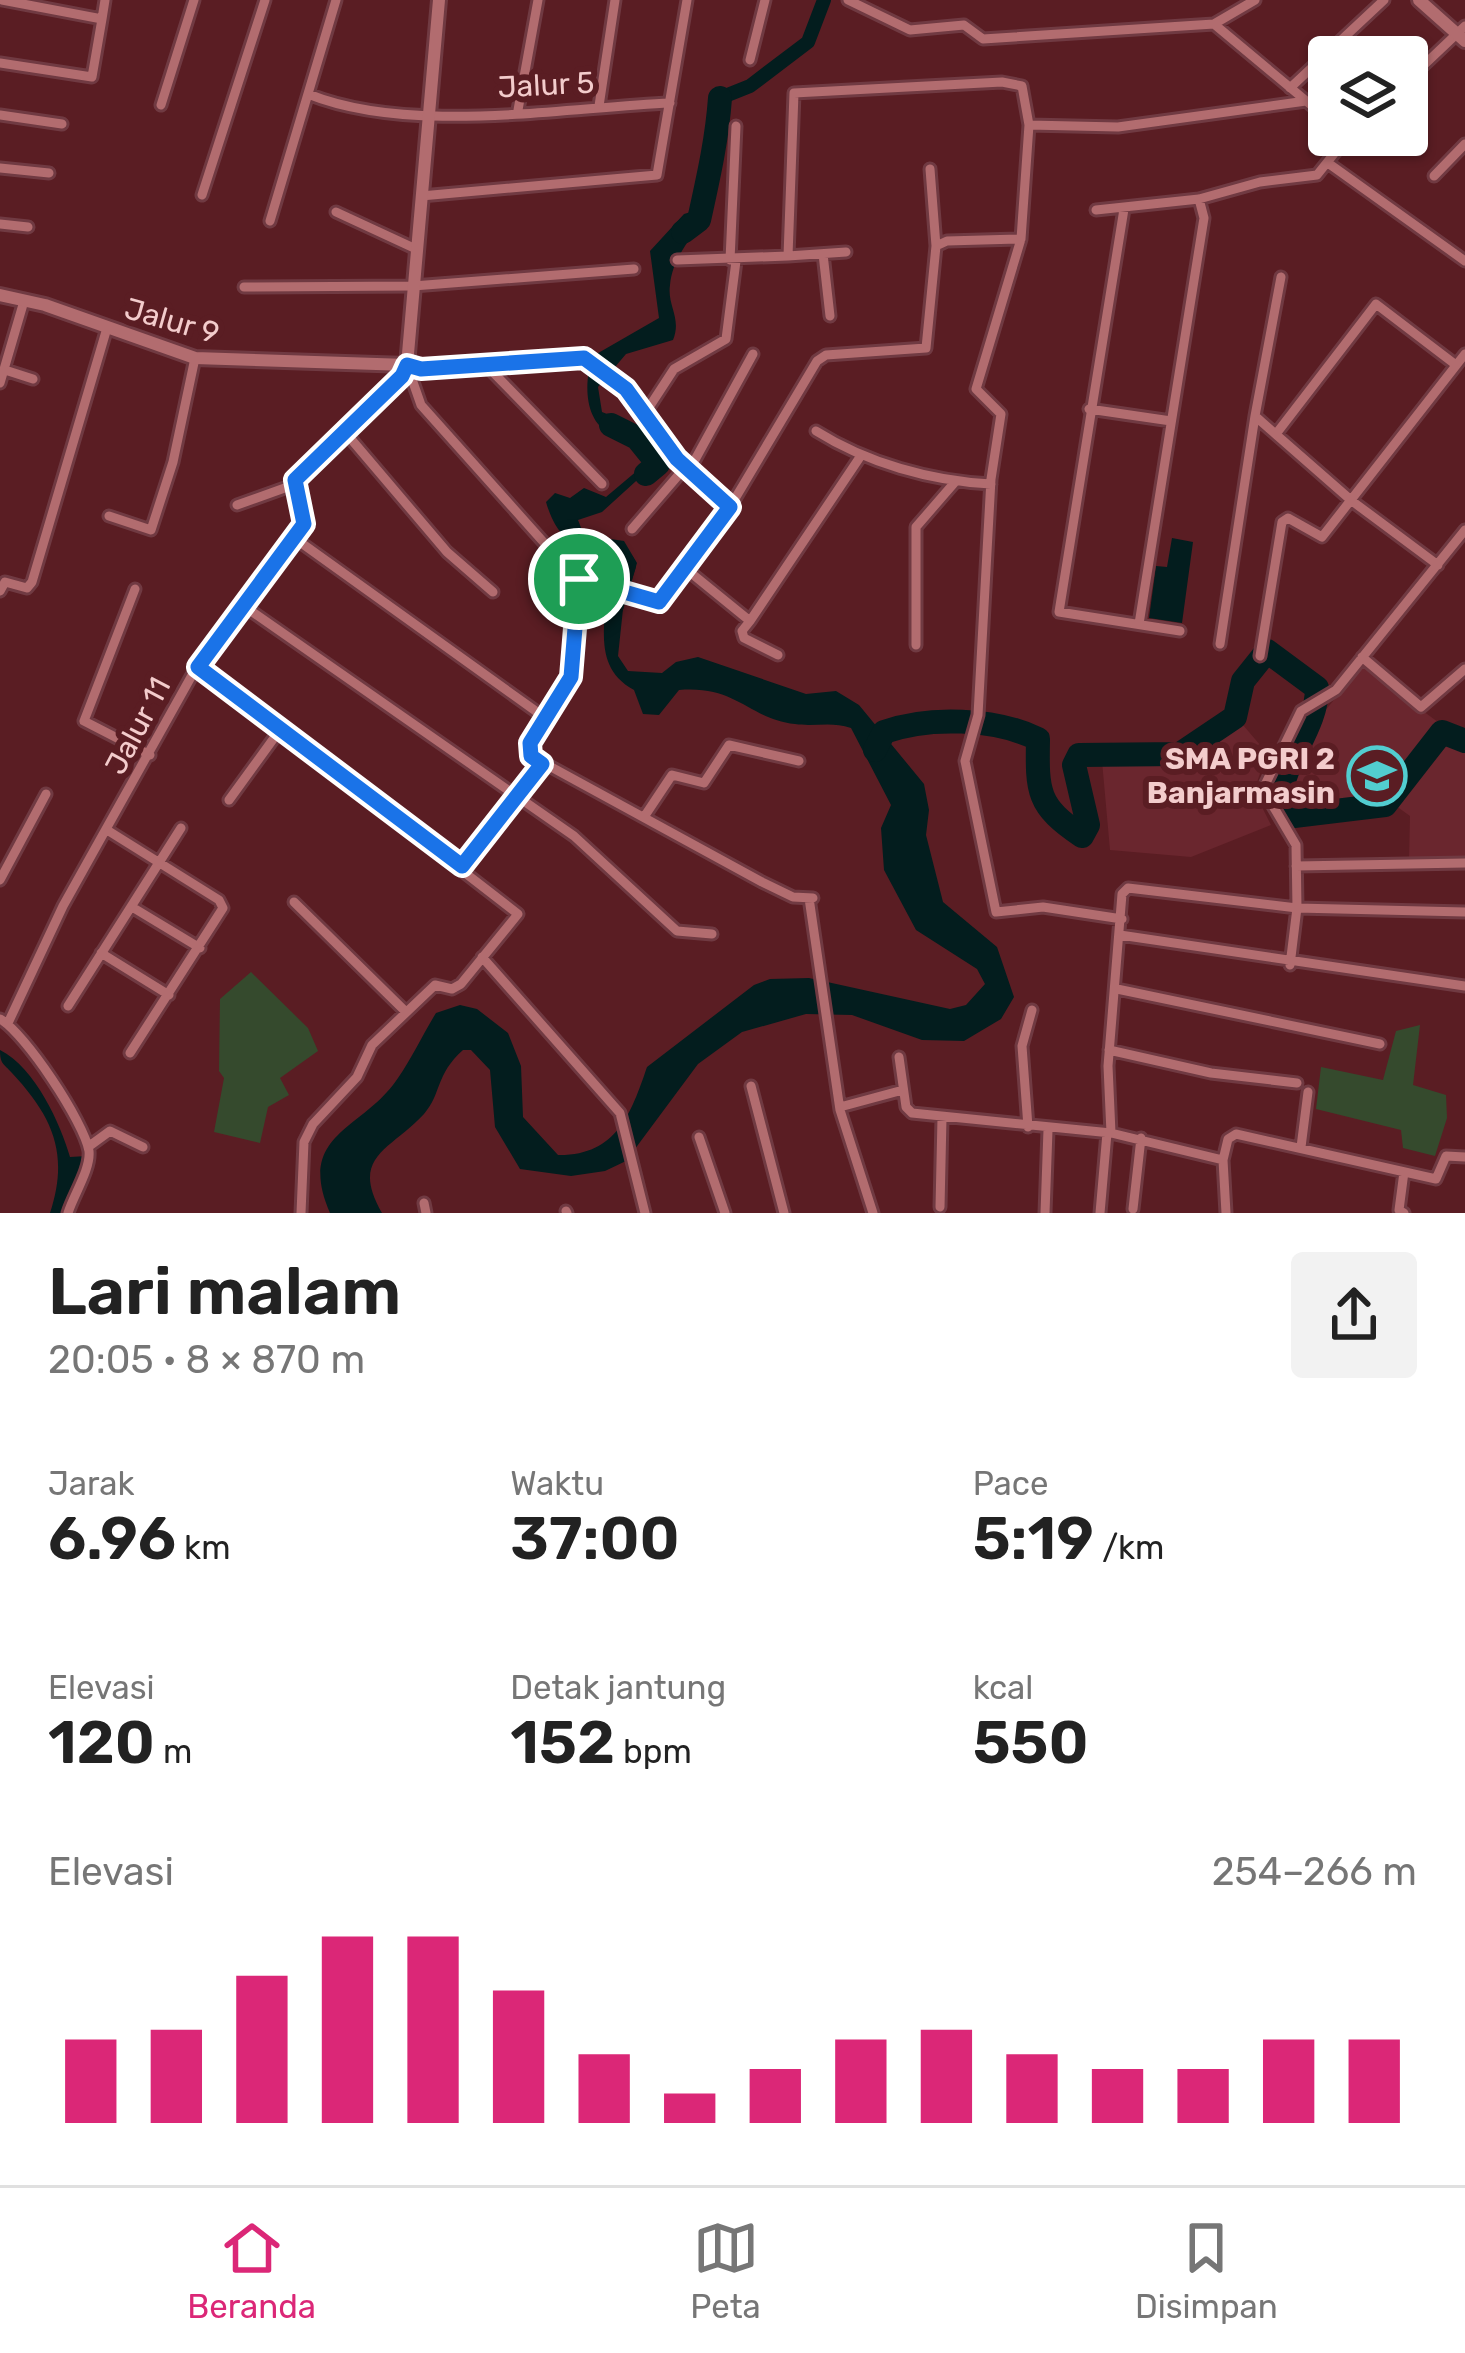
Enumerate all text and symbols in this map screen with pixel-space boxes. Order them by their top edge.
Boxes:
map controls [1308,36,1428,156]
button: layers [1308,36,1428,156]
street label: Jalur 5 [497,64,595,106]
street label: Jalur 9 [121,290,223,352]
pin [528,528,630,630]
icon: arrive [546,546,612,612]
street label: Jalur 11 [98,671,178,781]
place label: SMA PGRI 2 Banjarmasin [1147,741,1335,811]
school or university icon: SMA PGRI 2 Banjarmasin [1346,745,1408,807]
text: Lari malam [48,1252,401,1331]
button: share [1291,1252,1417,1378]
text: 20:05 · 8 × 870 m [48,1337,365,1383]
text: Jarak [48,1464,135,1503]
text: Waktu [510,1464,604,1503]
text: Pace [973,1464,1048,1503]
text: 6.96 [48,1503,176,1574]
text: 37:00 [510,1503,680,1574]
text: 5:19 [973,1503,1094,1574]
text: km [176,1528,230,1567]
text: /km [1094,1528,1164,1567]
text: Elevasi [48,1668,155,1707]
text: Detak jantung [510,1668,726,1707]
text: kcal [973,1668,1033,1707]
text: 120 [48,1707,155,1778]
text: 152 [510,1707,615,1778]
text: 550 [973,1707,1089,1778]
text: m [155,1732,192,1771]
text: bpm [615,1732,692,1771]
text: Elevasi [48,1849,174,1895]
text: 254–266 m [1212,1849,1417,1895]
tab: Beranda [187,2215,316,2326]
tab: Peta [690,2215,761,2326]
tab: Disimpan [1135,2215,1278,2326]

